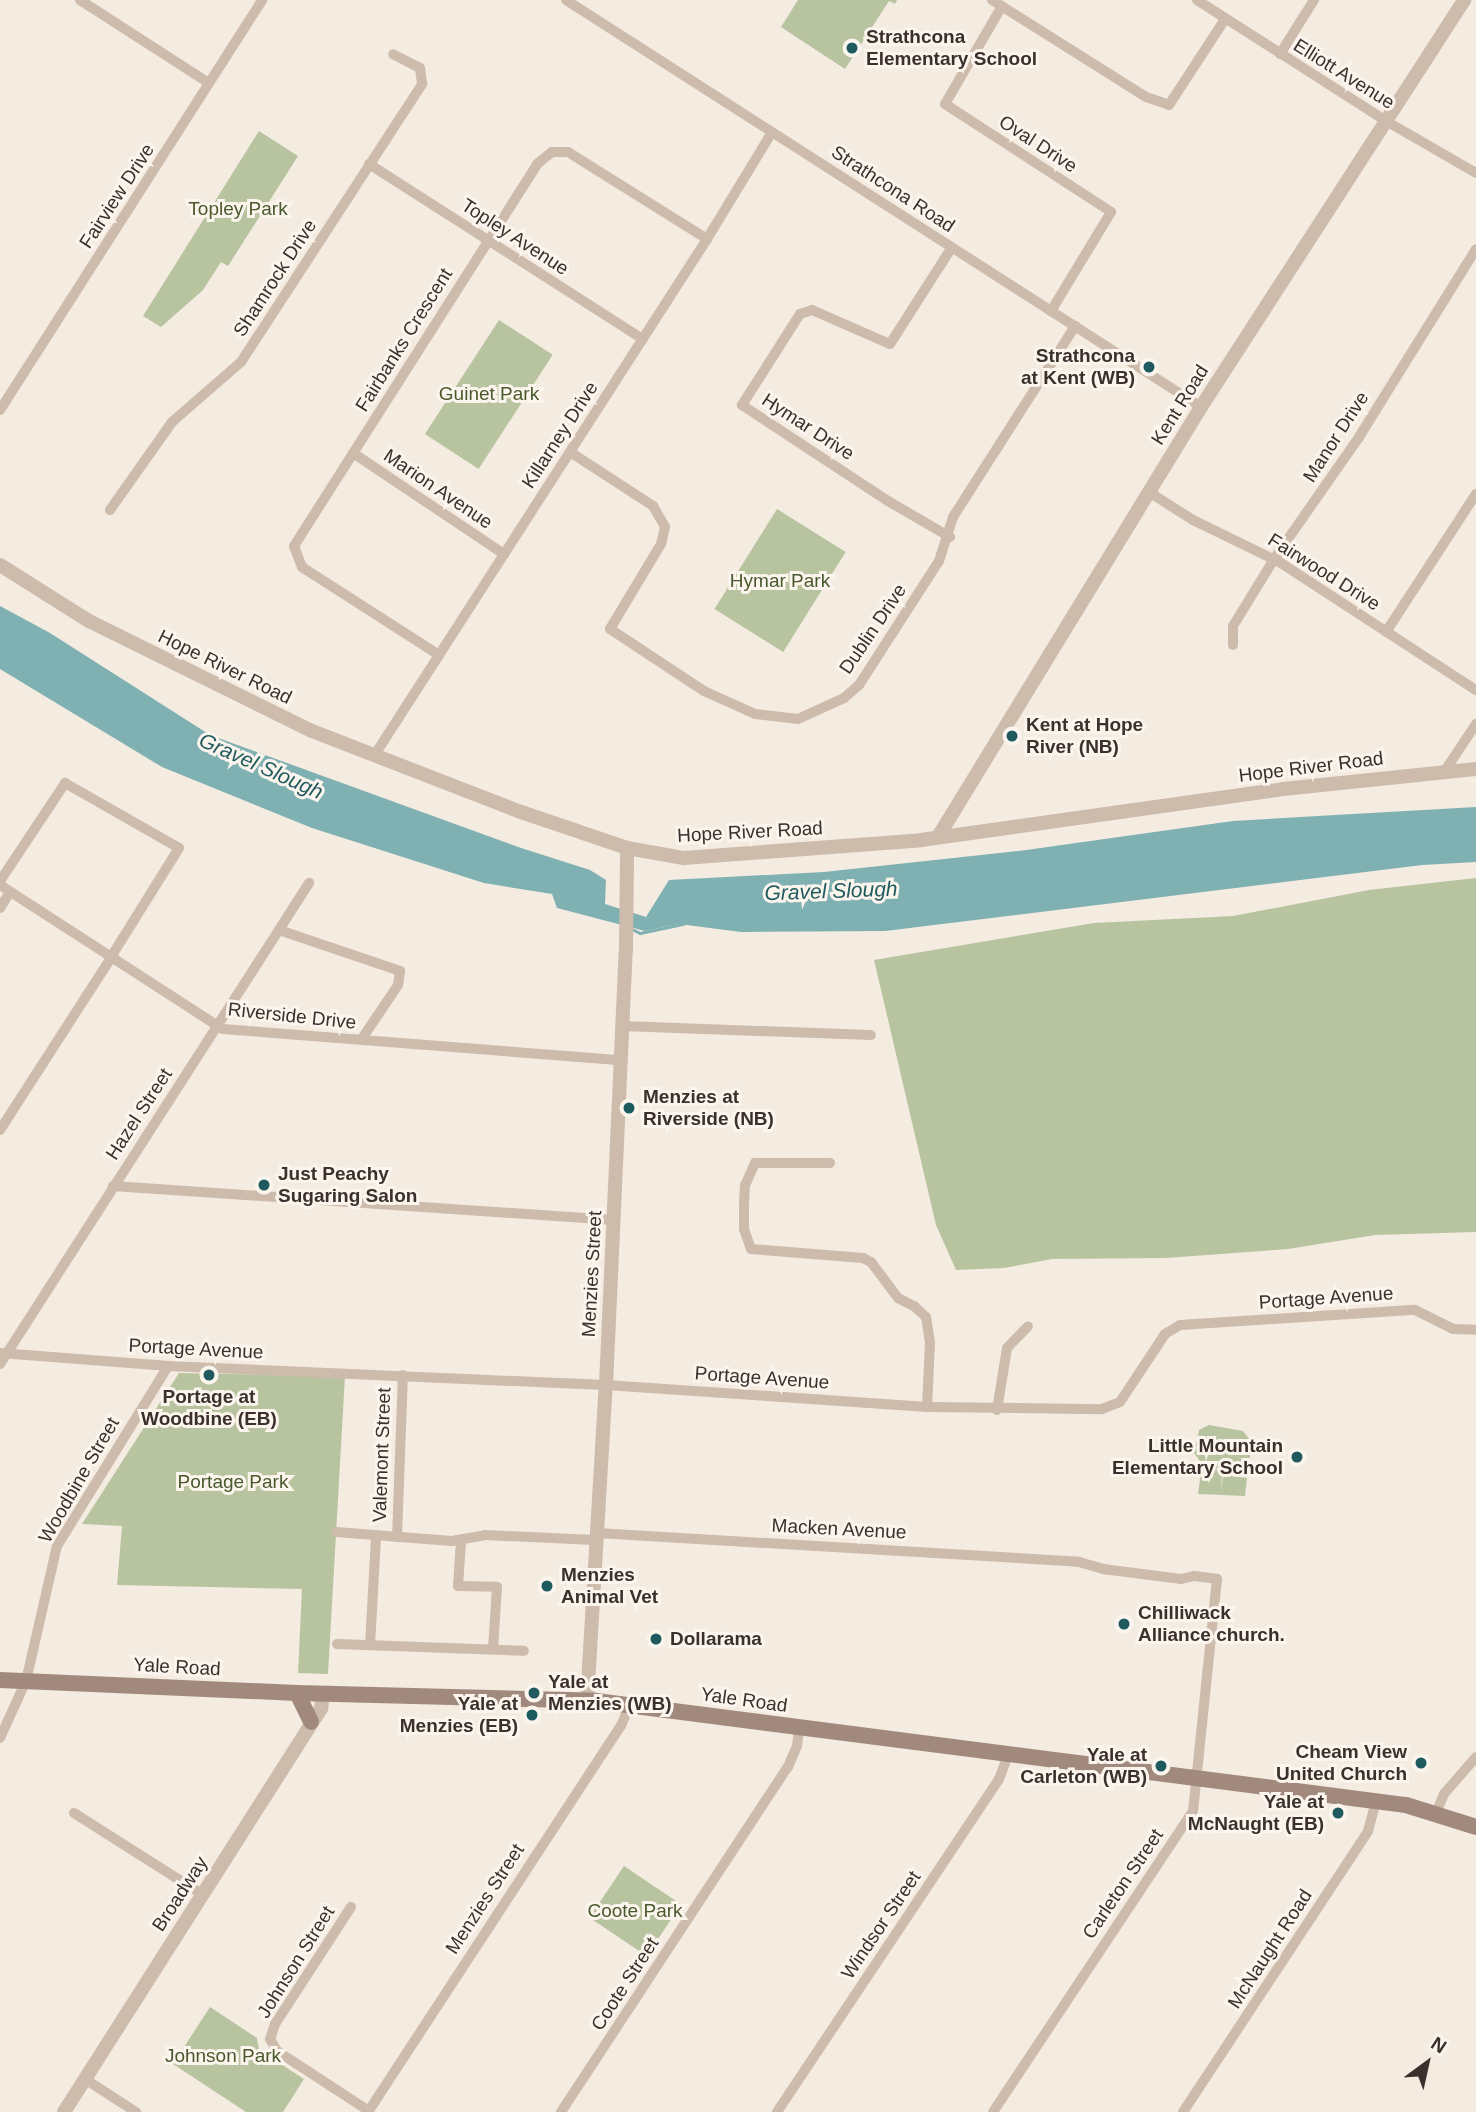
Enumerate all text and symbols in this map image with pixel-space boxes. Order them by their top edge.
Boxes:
place label: Strathcona Elementary School [866,26,1037,70]
street label: Elliott Avenue [1289,34,1399,114]
marker: Strathcona Elementary School [844,40,860,56]
street label: Oval Drive [995,110,1081,178]
street label: Fairview Drive [75,139,159,253]
street label: Strathcona Road [827,141,959,237]
street label: Topley Avenue [457,194,573,280]
park label: Topley Park [188,198,288,220]
street label: Shamrock Drive [229,215,321,341]
street label: Fairbanks Crescent [351,264,457,416]
place label: Strathcona at Kent (WB) [1021,345,1135,389]
marker: Strathcona at Kent (WB) [1141,359,1157,375]
street label: Kent Road [1147,361,1213,449]
street label: Killarney Drive [517,377,603,493]
park label: Guinet Park [439,383,539,405]
street label: Manor Drive [1298,387,1374,487]
street label: Hymar Drive [758,389,858,465]
street label: Marion Avenue [379,444,497,534]
street label: Fairwood Drive [1264,528,1384,616]
park label: Hymar Park [730,570,830,592]
street label: Dublin Drive [835,580,911,678]
street label: Hope River Road [155,625,295,709]
place label: Kent at Hope River (NB) [1026,714,1143,758]
water label: Gravel Slough [195,727,327,805]
marker: Kent at Hope River (NB) [1004,728,1020,744]
street label: Hope River Road [1237,747,1385,787]
street label: Hope River Road [677,817,823,847]
water label: Gravel Slough [764,876,898,906]
street label: Riverside Drive [227,998,357,1034]
street label: Hazel Street [101,1064,177,1164]
place label: Menzies at Riverside (NB) [643,1086,774,1130]
marker: Menzies at Riverside (NB) [621,1100,637,1116]
place label: Just Peachy Sugaring Salon [278,1163,417,1207]
marker: Just Peachy Sugaring Salon [256,1177,272,1193]
street label: Menzies Street [577,1210,607,1338]
street label: Portage Avenue [1257,1282,1395,1314]
street label: Portage Avenue [128,1334,264,1364]
street label: Portage Avenue [693,1362,831,1394]
marker: Portage at Woodbine (EB) [201,1367,217,1383]
place label: Portage at Woodbine (EB) [141,1386,277,1430]
street label: Valemont Street [368,1387,396,1523]
street label: Woodbine Street [34,1413,124,1547]
place label: Little Mountain Elementary School [1112,1435,1283,1479]
marker: Little Mountain Elementary School [1289,1449,1305,1465]
park label: Portage Park [178,1471,288,1493]
street label: Macken Avenue [771,1514,907,1544]
place label: Menzies Animal Vet [561,1564,658,1608]
marker: Menzies Animal Vet [539,1578,555,1594]
place label: Chilliwack Alliance church. [1138,1602,1285,1646]
marker: Chilliwack Alliance church. [1116,1616,1132,1632]
place label: Dollarama [670,1628,762,1650]
marker: Dollarama [648,1631,664,1647]
street label: Yale Road [133,1653,221,1681]
place label: Yale at Menzies (WB) [548,1671,672,1715]
street label: Yale Road [699,1683,789,1717]
marker: Yale at Menzies (WB) [526,1685,542,1701]
place label: Yale at Menzies (EB) [400,1693,518,1737]
marker: Yale at Menzies (EB) [524,1707,540,1723]
place label: Cheam View United Church [1276,1741,1407,1785]
place label: Yale at Carleton (WB) [1020,1744,1147,1788]
marker: Cheam View United Church [1413,1755,1429,1771]
marker: Yale at Carleton (WB) [1153,1758,1169,1774]
place label: Yale at McNaught (EB) [1188,1791,1324,1835]
marker: Yale at McNaught (EB) [1330,1805,1346,1821]
street label: Carleton Street [1078,1825,1168,1943]
street label: Menzies Street [441,1840,529,1958]
street label: Broadway [147,1852,213,1936]
street label: Windsor Street [836,1867,926,1983]
street label: McNaught Road [1223,1885,1317,2013]
park label: Coote Park [587,1900,683,1922]
street label: Johnson Street [252,1902,340,2022]
street label: Coote Street [586,1933,664,2035]
north arrow [1392,2028,1462,2098]
text: N [1427,2032,1450,2058]
park label: Johnson Park [165,2045,281,2067]

